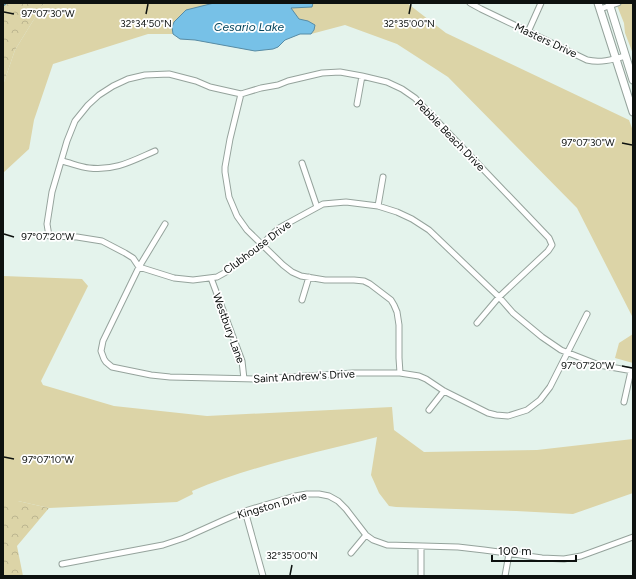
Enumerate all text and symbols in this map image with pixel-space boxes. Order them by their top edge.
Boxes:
text: 97°07'30"W [21,7,75,20]
text: 32°34'50"N [120,17,172,30]
text: 32°35'00"N [383,17,435,30]
water label: Cesario Lake [214,20,285,34]
street label: Masters Drive [513,20,579,61]
street label: Pebble Beach Drive [412,97,487,174]
text: 97°07'30"W [561,136,615,149]
street label: Clubhouse Drive [221,218,294,277]
text: 97°07'20"W [21,230,75,243]
street label: Westbury Lane [210,291,247,365]
text: 97°07'20"W [561,359,615,372]
street label: Saint Andrew's Drive [253,367,355,386]
text: 97°07'10"W [22,453,74,466]
street label: Kingston Drive [236,489,308,522]
scale bar [492,537,576,563]
text: 100 m [498,544,532,558]
text: 32°35'00"N [266,549,318,562]

